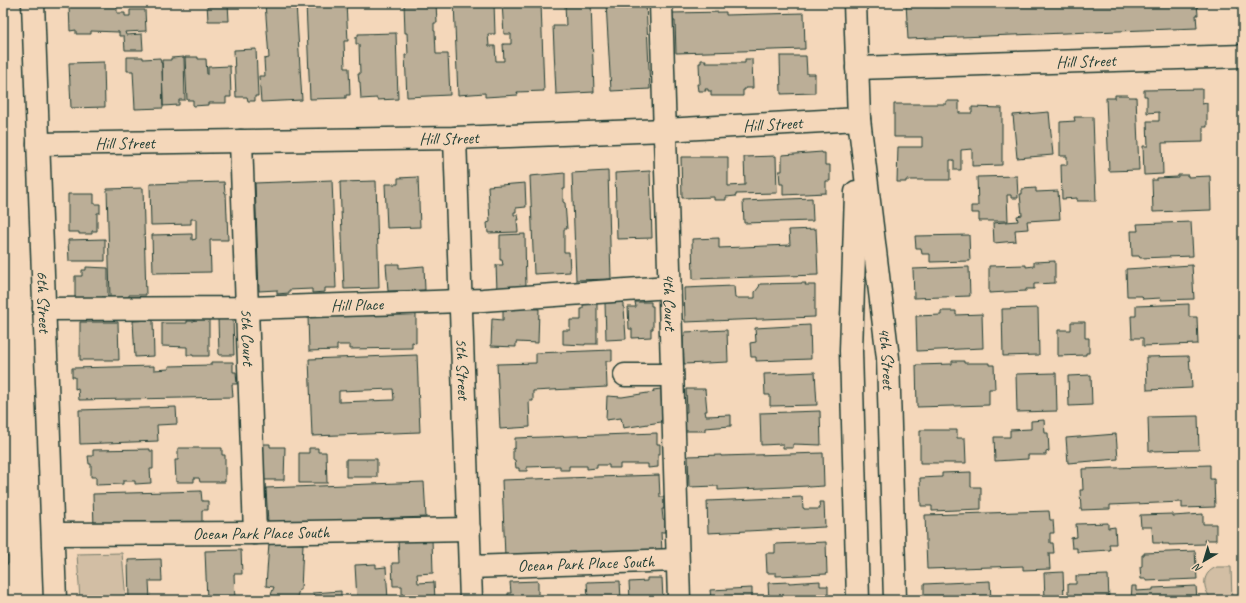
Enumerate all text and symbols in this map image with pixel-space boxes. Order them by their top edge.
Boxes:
street label: Hill Street [1056,50,1118,73]
street label: Hill Street [742,112,805,137]
street label: Hill Street [419,127,481,150]
street label: Hill Street [95,132,157,154]
street label: 6th Street [32,271,55,335]
street label: 4th Court [658,273,681,333]
street label: Hill Place [331,294,385,316]
street label: 5th Court [236,308,259,368]
street label: 4th Street [873,326,899,392]
street label: 5th Street [451,338,474,403]
street label: Ocean Park Place South [193,522,331,544]
north arrow [1184,541,1224,581]
street label: Ocean Park Place South [517,551,656,576]
text: N [1189,560,1205,576]

